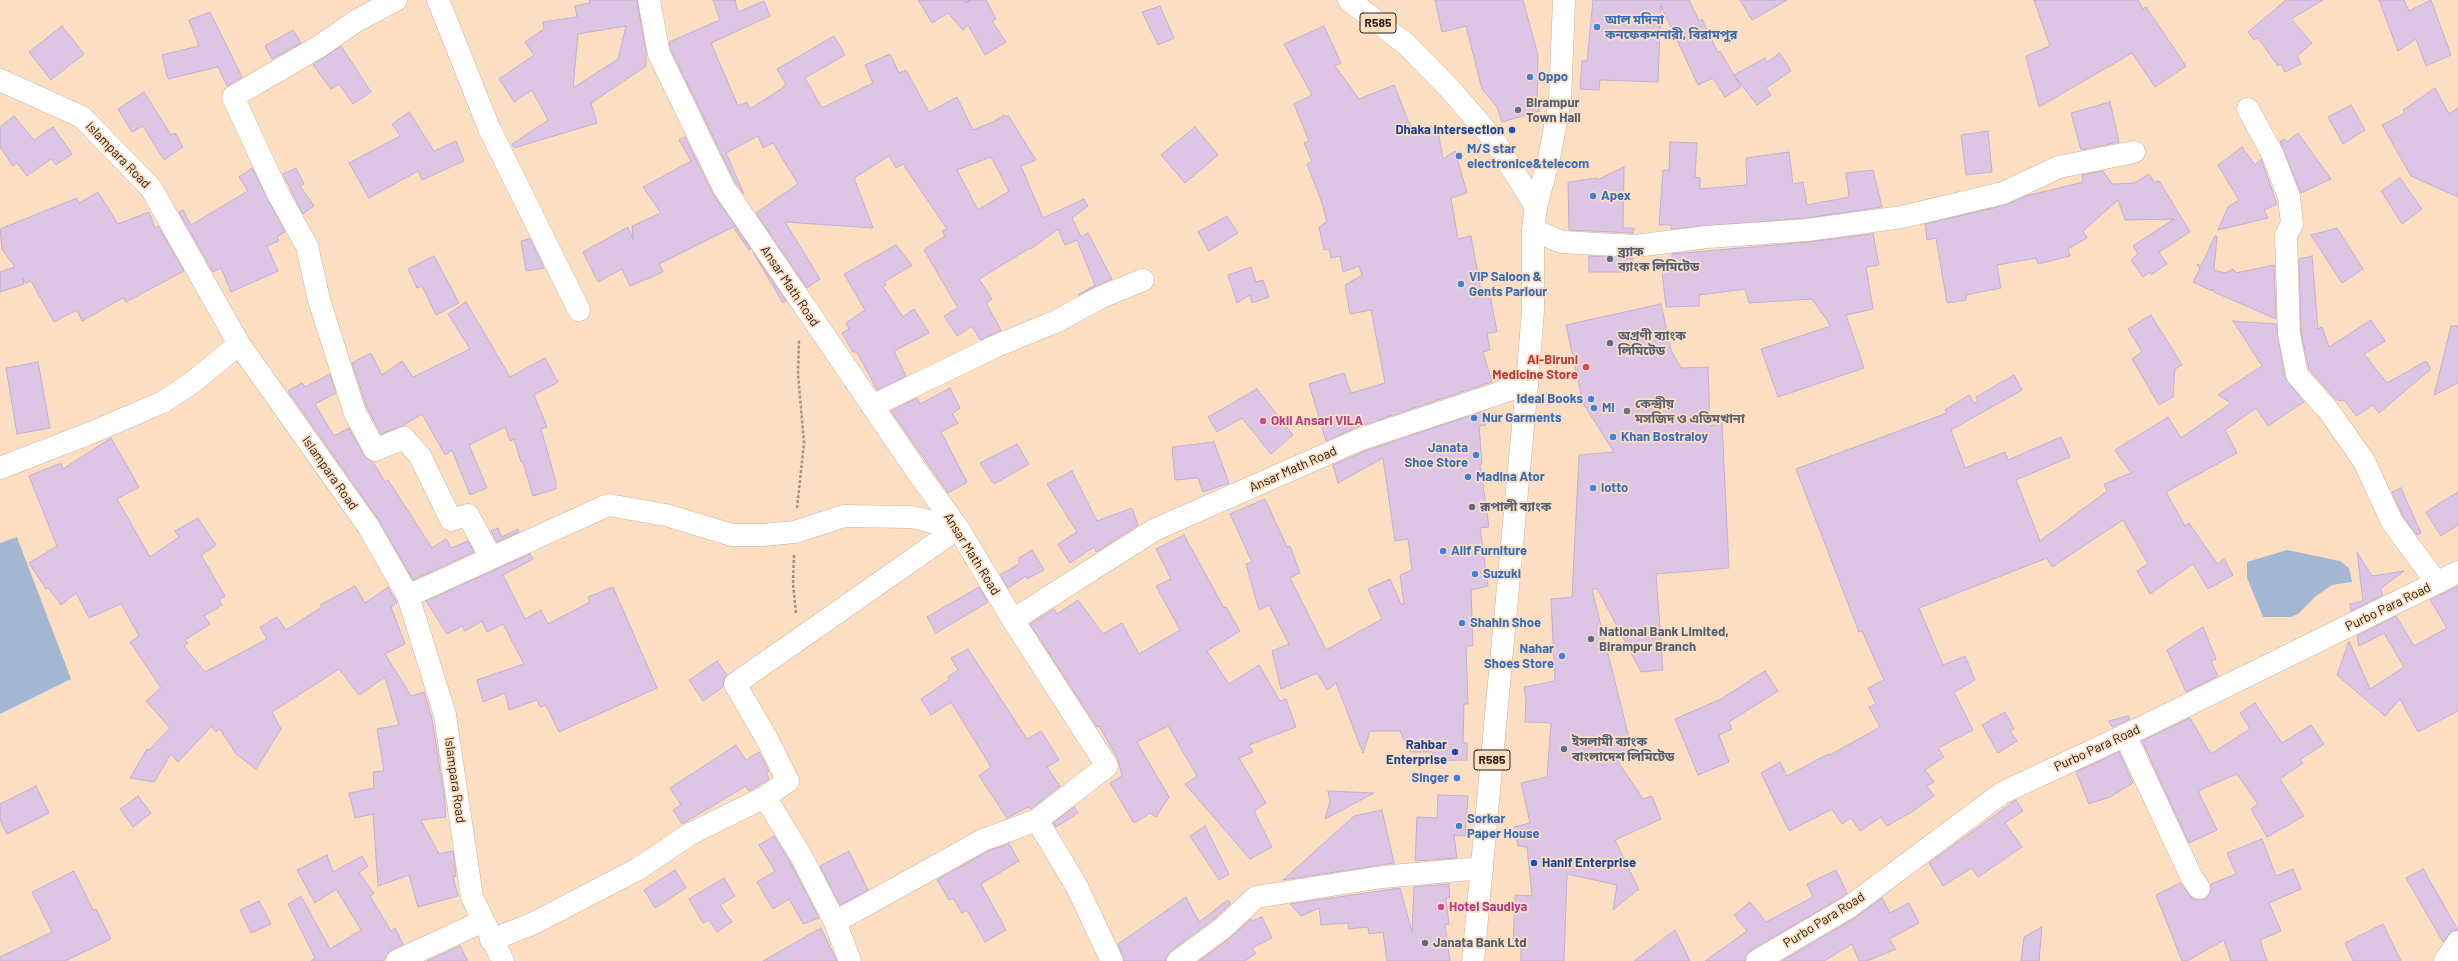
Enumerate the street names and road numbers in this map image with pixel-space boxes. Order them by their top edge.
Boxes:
road number: R585 [1360,13,1396,33]
street label: Islampara Road [82,118,154,192]
street label: Ansar Math Road [757,243,823,329]
street label: Islampara Road [299,433,361,513]
street label: Ansar Math Road [1247,443,1339,495]
street label: Ansar Math Road [940,510,1004,598]
street label: Purbo Para Road [2343,580,2433,634]
street label: Purbo Para Road [2052,721,2142,775]
street label: Islampara Road [441,736,469,824]
road number: R585 [1474,750,1510,770]
street label: Purbo Para Road [1780,889,1868,951]

